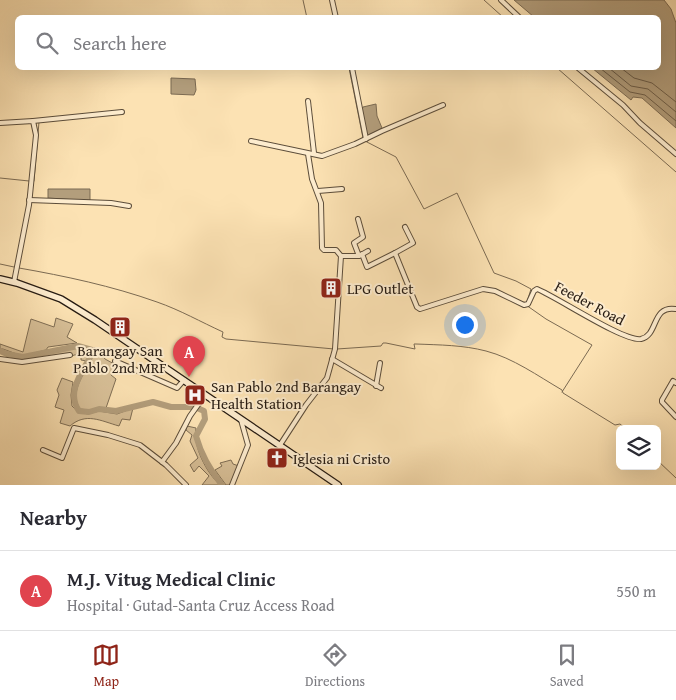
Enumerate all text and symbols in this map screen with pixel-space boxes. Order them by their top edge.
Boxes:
search box [15,15,661,70]
icon: search [33,29,61,57]
text: Search here [73,29,167,57]
building icon: LPG Outlet [319,276,343,300]
street label: Feeder Road [551,276,629,330]
place label: LPG Outlet [347,278,414,299]
your location [452,312,478,338]
building icon: Barangay San Pablo 2nd MRF [108,315,132,339]
pin: A [173,336,205,377]
place label: Barangay San Pablo 2nd MRF [73,340,167,378]
place label: San Pablo 2nd Barangay Health Station [211,376,362,414]
hospital icon: San Pablo 2nd Barangay Health Station [183,383,207,407]
map controls [616,425,661,470]
button: layers [616,425,661,470]
church icon: Iglesia ni Cristo [265,446,289,470]
place label: Iglesia ni Cristo [293,448,391,469]
text: Nearby [20,502,87,533]
text: M.J. Vitug Medical Clinic [67,565,275,593]
text: A [31,579,41,603]
text: 550 m [616,579,656,603]
text: Hospital · Gutad-Santa Cruz Access Road [67,593,335,617]
tab: Map [92,641,120,691]
tab: Directions [305,641,365,691]
tab: Saved [550,641,584,691]

